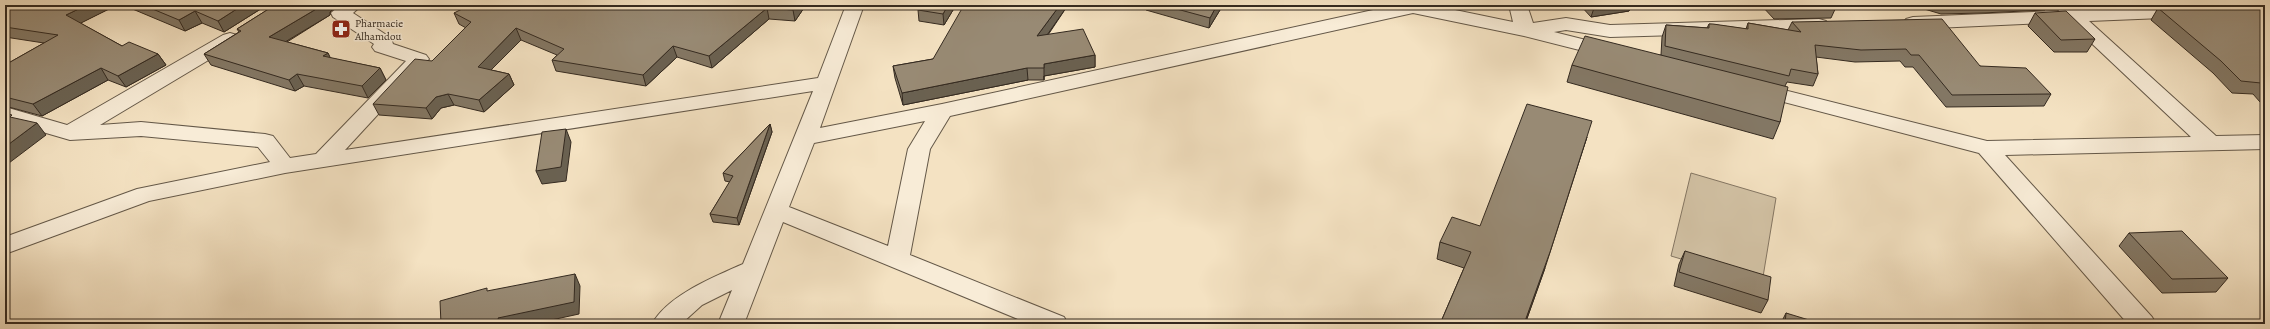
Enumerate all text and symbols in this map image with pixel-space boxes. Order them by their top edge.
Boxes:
place label: Pharmacie Alhamdou [354,16,403,44]
pharmacy icon: Pharmacie Alhamdou [330,18,352,40]

